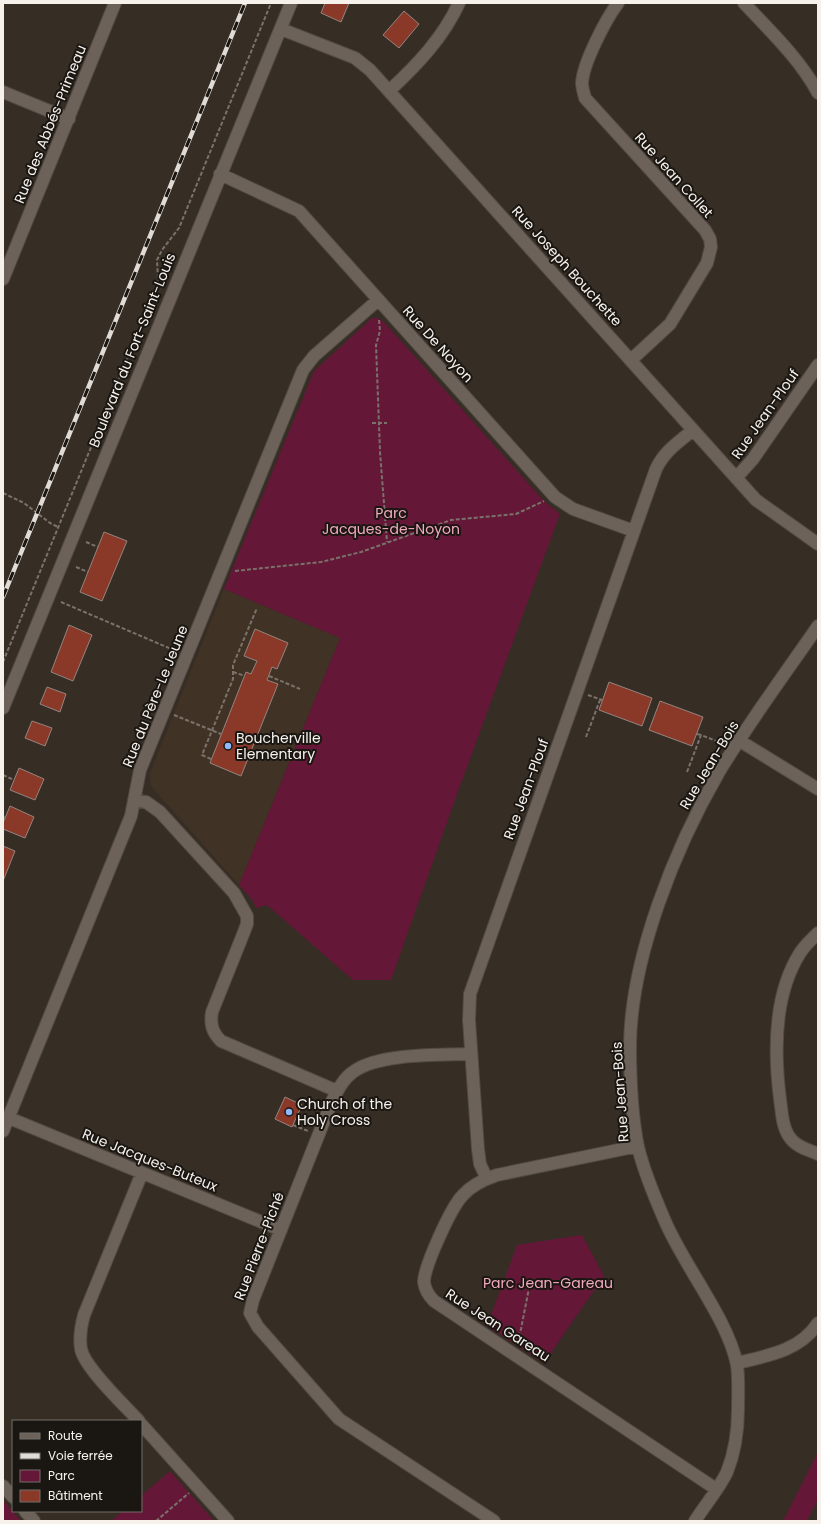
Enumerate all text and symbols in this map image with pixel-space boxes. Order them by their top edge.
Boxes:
street label: Rue des Abbés-Primeau [9,42,91,206]
street label: Rue Jean Collet [630,128,718,222]
street label: Rue Joseph Bouchette [507,201,627,331]
street label: Boulevard du Fort-Saint-Louis [84,250,180,450]
street label: Rue De Noyon [398,301,478,387]
street label: Rue Jean-Plouf [726,364,804,463]
park label: Parc Jacques-de-Noyon [322,503,460,539]
street label: Rue du Père-Le Jeune [117,622,193,770]
street label: Rue Jean-Bois [675,717,743,813]
place label: Boucherville Elementary [236,728,321,764]
street label: Rue Jean-Plouf [498,735,554,842]
marker: Boucherville Elementary [223,741,233,751]
street label: Rue Jean-Bois [607,1041,633,1143]
place label: Church of the Holy Cross [297,1094,393,1130]
marker: Church of the Holy Cross [284,1107,294,1117]
street label: Rue Jacques-Buteux [79,1124,221,1196]
street label: Rue Pierre-Piché [229,1189,289,1303]
park label: Parc Jean-Gareau [483,1273,613,1293]
street label: Rue Jean Gareau [442,1284,554,1366]
legend [12,1420,142,1512]
text: Route [48,1427,82,1444]
text: Voie ferrée [48,1447,113,1464]
text: Parc [48,1467,75,1484]
text: Bâtiment [48,1487,103,1504]

